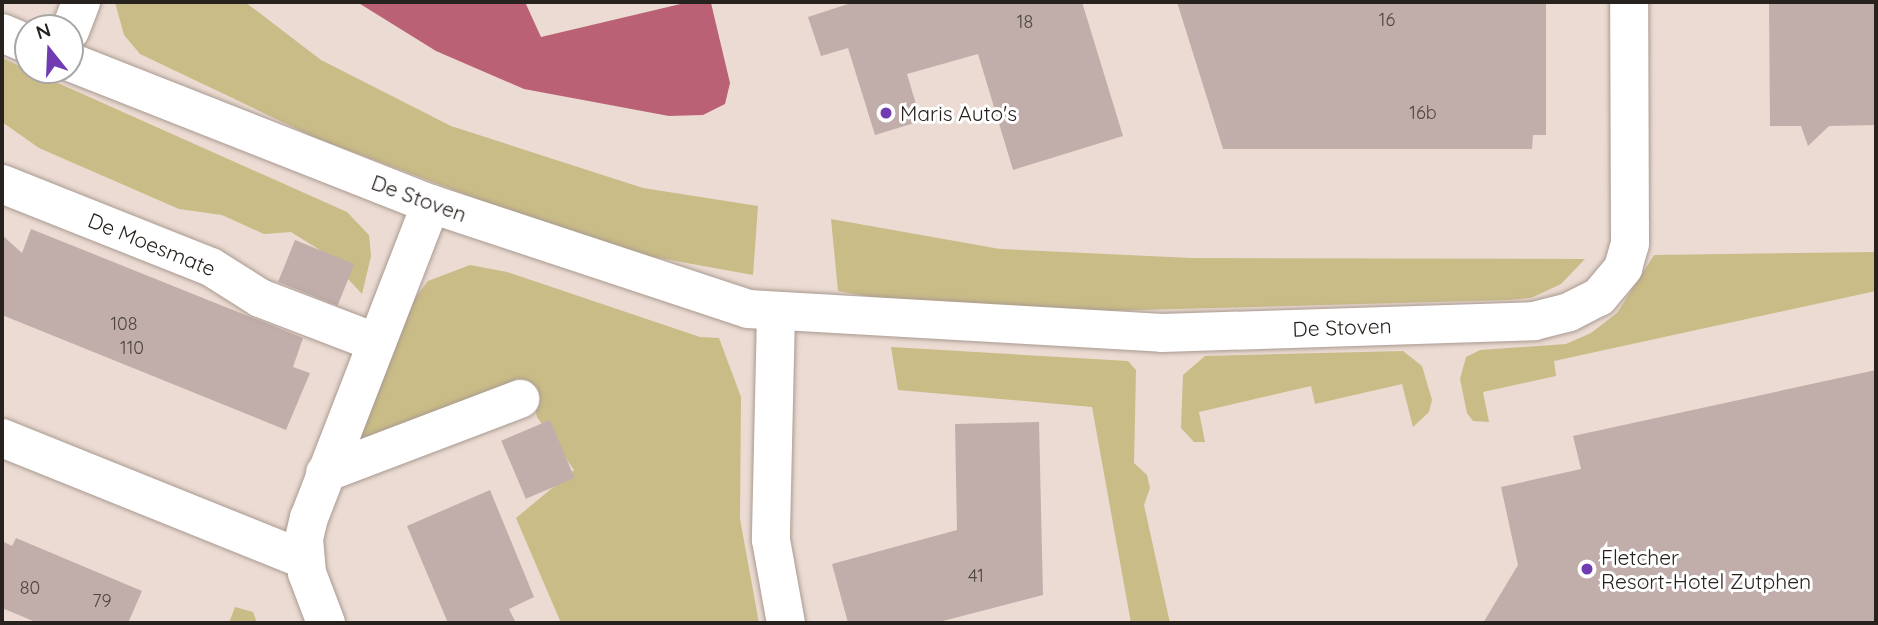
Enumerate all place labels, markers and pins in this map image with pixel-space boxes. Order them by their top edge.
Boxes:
place label: Maris Auto's [900,100,1017,126]
marker: Maris Auto's [878,105,894,121]
place label: Fletcher Resort-Hotel Zutphen [1601,544,1811,594]
marker: Fletcher Resort-Hotel Zutphen [1579,561,1595,577]

